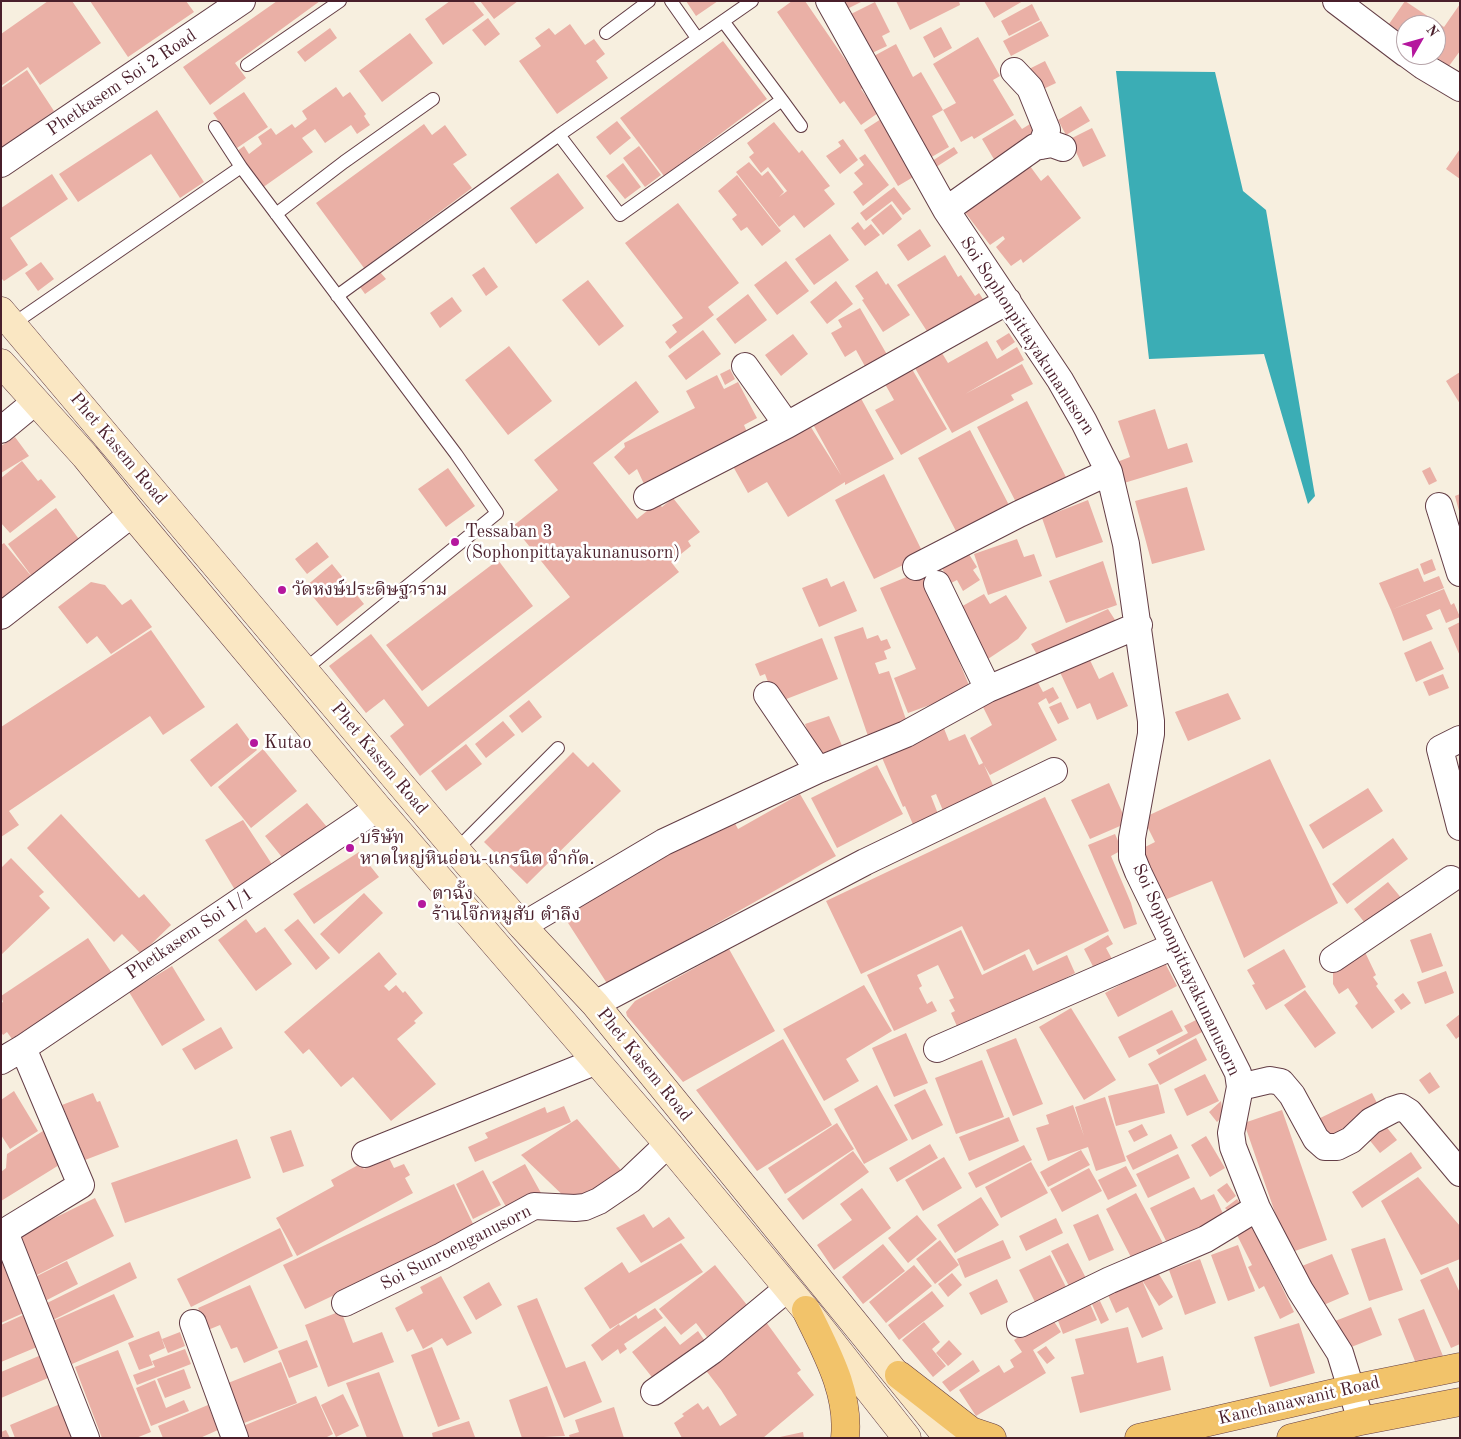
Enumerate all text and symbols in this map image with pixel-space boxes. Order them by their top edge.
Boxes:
north arrow [1396,15,1446,65]
text: N [1423,23,1441,40]
street label: Phetkasem Soi 2 Road [43,25,201,141]
street label: Soi Sophonpittayakunanusorn [955,233,1099,439]
street label: Phet Kasem Road [65,389,171,509]
place label: Tessaban 3 (Sophonpittayakunanusorn) [465,521,680,564]
marker: Tessaban 3 (Sophonpittayakunanusorn) [449,536,461,548]
place label: วัดหงษ์ประดิษฐาราม [292,579,447,601]
marker: วัดหงษ์ประดิษฐาราม [276,584,288,596]
street label: Phet Kasem Road [326,699,432,819]
place label: Kutao [264,732,311,754]
marker: Kutao [248,737,260,749]
place label: บริษัท หาดใหญ่หินอ่อน-แกรนิต จำกัด. [360,827,595,870]
marker: บริษัท หาดใหญ่หินอ่อน-แกรนิต จำกัด. [344,842,356,854]
street label: Soi Sophonpittayakunanusorn [1127,860,1245,1080]
street label: Phetkasem Soi 1/1 [122,883,258,985]
place label: ตาฉั้ง ร้านโจ๊กหมูสับ ตำลึง [432,883,580,926]
marker: ตาฉั้ง ร้านโจ๊กหมูสับ ตำลึง [416,898,428,910]
street label: Phet Kasem Road [592,1004,696,1126]
street label: Soi Sunroenganusorn [377,1201,535,1295]
street label: Kanchanawanit Road [1216,1372,1382,1430]

